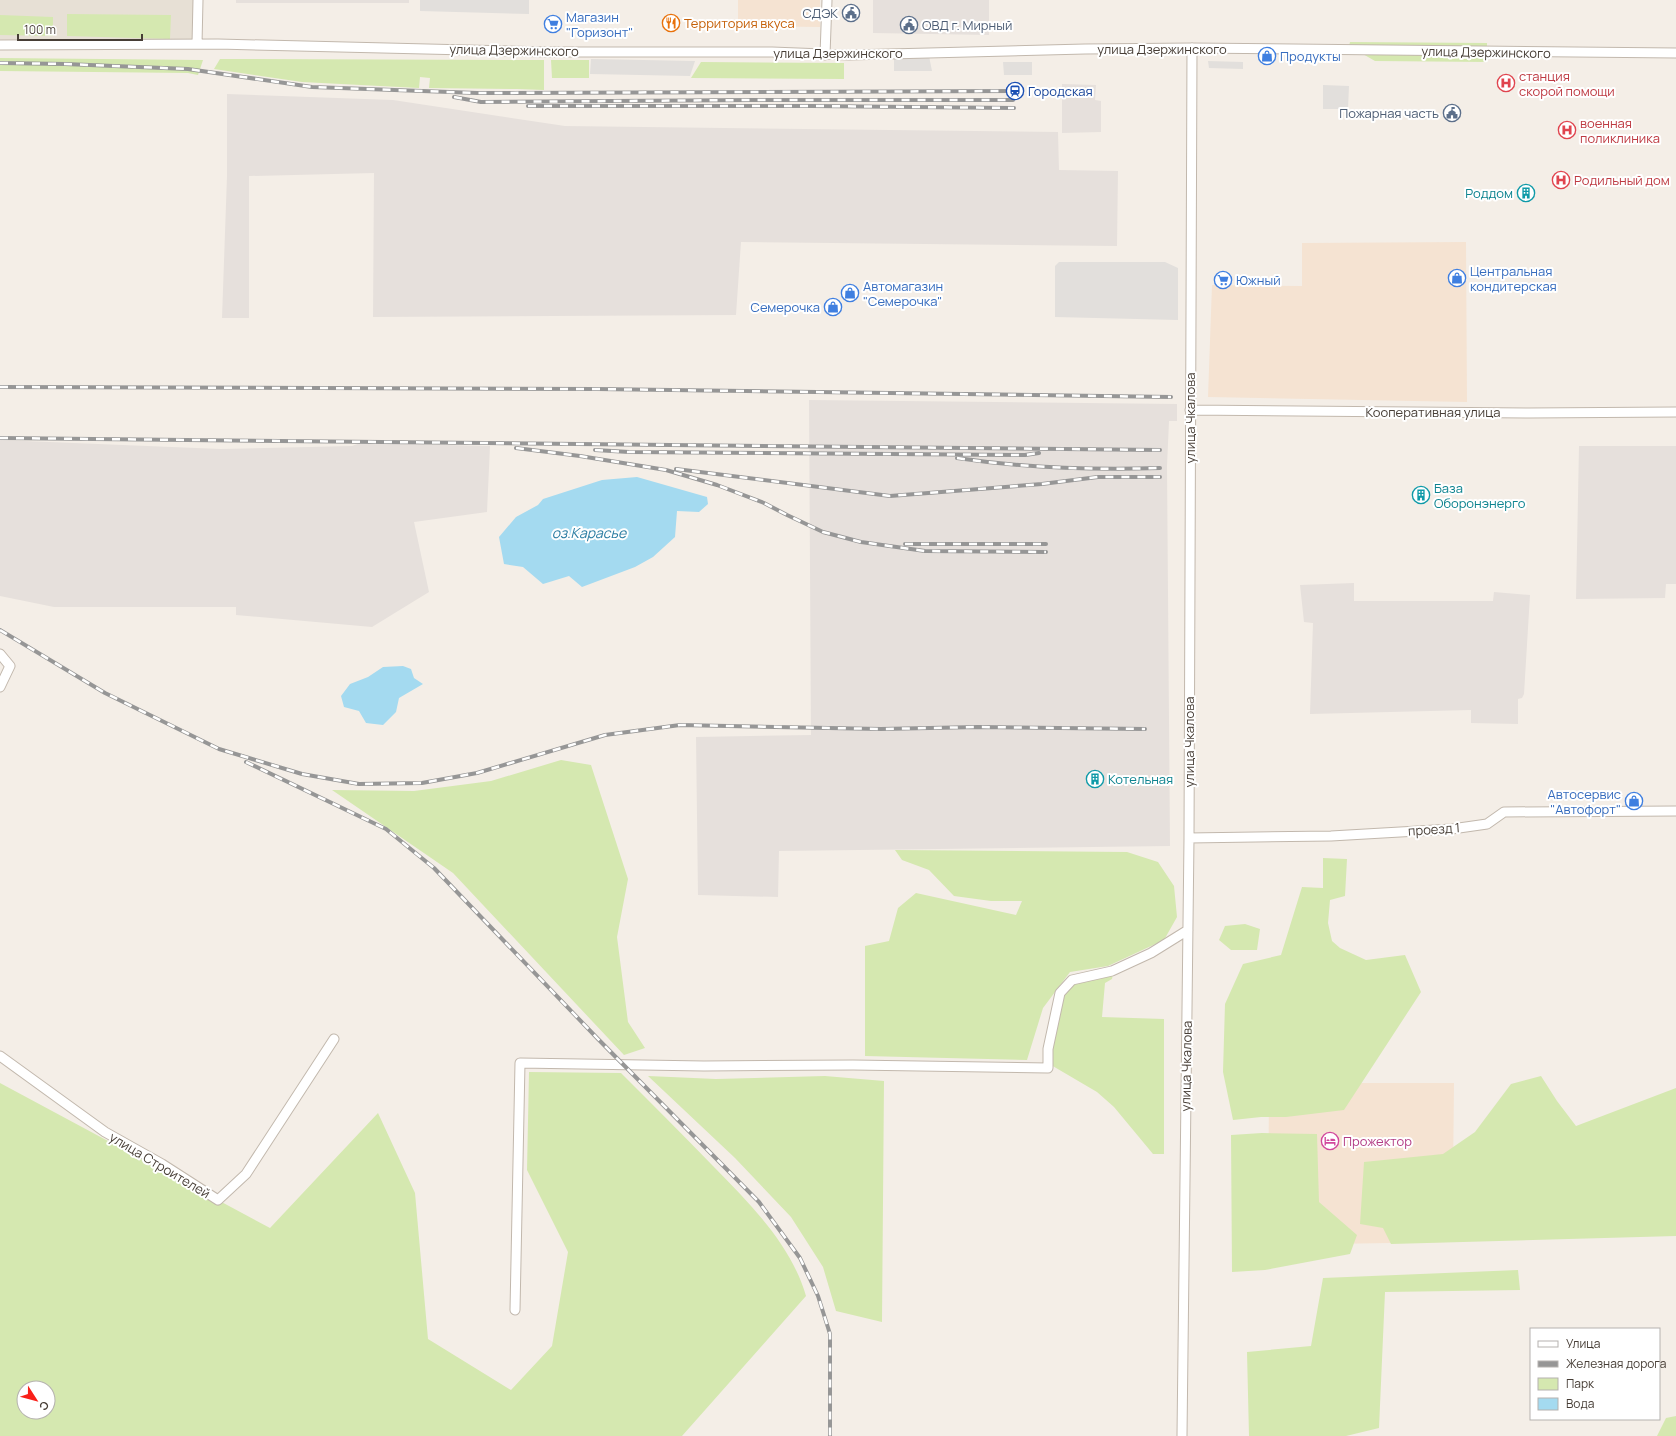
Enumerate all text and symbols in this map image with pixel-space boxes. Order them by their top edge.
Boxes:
public building icon: СДЭК [841,3,861,23]
place label: СДЭК [803,4,838,22]
place label: Магазин "Горизонт" [566,8,633,41]
restaurant icon: Территория вкуса [661,13,681,33]
supermarket icon: Магазин "Горизонт" [543,14,563,34]
place label: Территория вкуса [684,14,795,32]
public building icon: ОВД г. Мирный [899,15,919,35]
scale bar [18,16,142,42]
place label: ОВД г. Мирный [922,16,1012,34]
text: 100 m [24,21,56,38]
street label: улица Дзержинского [449,40,579,60]
street label: улица Дзержинского [1097,40,1227,58]
street label: улица Дзержинского [1421,42,1551,62]
street label: улица Дзержинского [773,44,903,62]
shop icon: Продукты [1257,46,1277,66]
place label: Продукты [1280,47,1341,65]
place label: станция скорой помощи [1519,67,1615,100]
hospital icon: станция скорой помощи [1496,73,1516,93]
station icon: Городская [1005,81,1025,101]
place label: Городская [1028,82,1093,100]
public building icon: Пожарная часть [1442,103,1462,123]
place label: Пожарная часть [1339,104,1439,122]
place label: военная поликлиника [1580,114,1660,147]
hospital icon: военная поликлиника [1557,120,1577,140]
hospital icon: Родильный дом [1551,170,1571,190]
place label: Родильный дом [1574,171,1670,189]
building icon: Роддом [1516,183,1536,203]
place label: Роддом [1465,184,1513,202]
place label: Центральная кондитерская [1470,262,1557,295]
shop icon: Центральная кондитерская [1447,268,1467,288]
supermarket icon: Южный [1213,270,1233,290]
place label: Южный [1236,271,1281,289]
place label: Автомагазин "Семерочка" [863,277,943,310]
shop icon: Автомагазин "Семерочка" [840,283,860,303]
shop icon: Семерочка [823,297,843,317]
place label: Семерочка [751,298,820,316]
street label: улица Чкалова [1181,373,1199,463]
street label: Кооперативная улица [1366,403,1500,421]
place label: База Оборонэнерго [1434,479,1526,512]
building icon: База Оборонэнерго [1411,485,1431,505]
water label: оз.Карасье [552,523,627,542]
street label: улица Чкалова [1180,697,1198,787]
building icon: Котельная [1085,769,1105,789]
place label: Котельная [1108,770,1173,788]
place label: Автосервис "Автофорт" [1548,785,1621,818]
shop icon: Автосервис "Автофорт" [1624,791,1644,811]
street label: проезд 1 [1407,818,1461,840]
street label: улица Чкалова [1176,1020,1196,1112]
street label: улица Строителей [106,1128,214,1202]
hotel icon: Прожектор [1320,1131,1340,1151]
place label: Прожектор [1343,1132,1412,1150]
legend [1530,1328,1660,1420]
text: Улица [1566,1335,1600,1352]
text: Железная дорога [1566,1355,1666,1372]
text: Парк [1566,1375,1595,1392]
north arrow [16,1380,56,1420]
text: Вода [1566,1395,1594,1412]
text: С [36,1398,53,1414]

